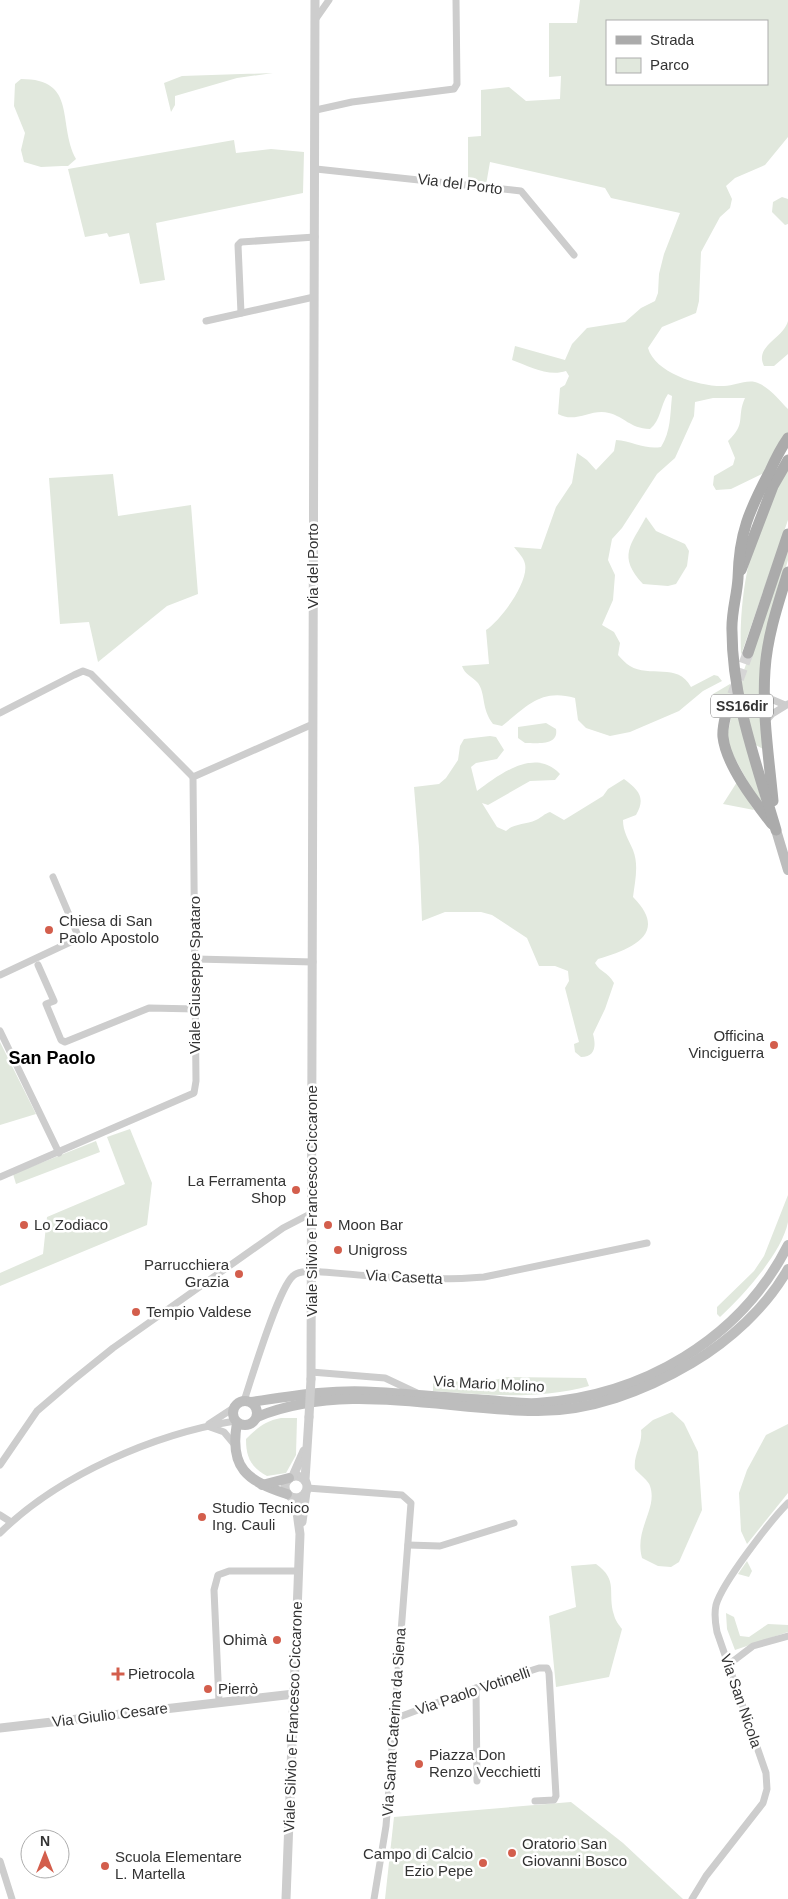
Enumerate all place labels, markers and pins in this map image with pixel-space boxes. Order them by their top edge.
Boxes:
place label: Chiesa di San Paolo Apostolo [59,912,159,946]
marker: Chiesa di San Paolo Apostolo [43,924,55,936]
place label: Officina Vinciguerra [688,1027,765,1061]
marker: Officina Vinciguerra [768,1039,780,1051]
place label: La Ferramenta Shop [188,1172,287,1206]
marker: La Ferramenta Shop [290,1184,302,1196]
place label: Lo Zodiaco [34,1216,108,1233]
place label: Moon Bar [338,1216,403,1233]
marker: Lo Zodiaco [18,1219,30,1231]
marker: Moon Bar [322,1219,334,1231]
place label: Unigross [348,1241,407,1258]
marker: Unigross [332,1244,344,1256]
place label: Parrucchiera Grazia [144,1256,230,1290]
marker: Parrucchiera Grazia [233,1268,245,1280]
place label: Tempio Valdese [146,1303,252,1320]
marker: Tempio Valdese [130,1306,142,1318]
place label: Studio Tecnico Ing. Cauli [212,1499,309,1533]
marker: Studio Tecnico Ing. Cauli [196,1511,208,1523]
place label: Ohimà [223,1631,268,1648]
marker: Ohimà [271,1634,283,1646]
place label: Pietrocola [128,1665,195,1682]
marker: Pietrocola [112,1668,124,1680]
place label: Pierrò [218,1680,258,1697]
marker: Pierrò [202,1683,214,1695]
place label: Piazza Don Renzo Vecchietti [429,1746,541,1780]
marker: Piazza Don Renzo Vecchietti [413,1758,425,1770]
place label: Oratorio San Giovanni Bosco [522,1835,627,1869]
place label: Campo di Calcio Ezio Pepe [363,1845,473,1879]
marker: Oratorio San Giovanni Bosco [506,1847,518,1859]
place label: Scuola Elementare L. Martella [115,1848,242,1882]
marker: Campo di Calcio Ezio Pepe [477,1857,489,1869]
marker: Scuola Elementare L. Martella [99,1860,111,1872]

